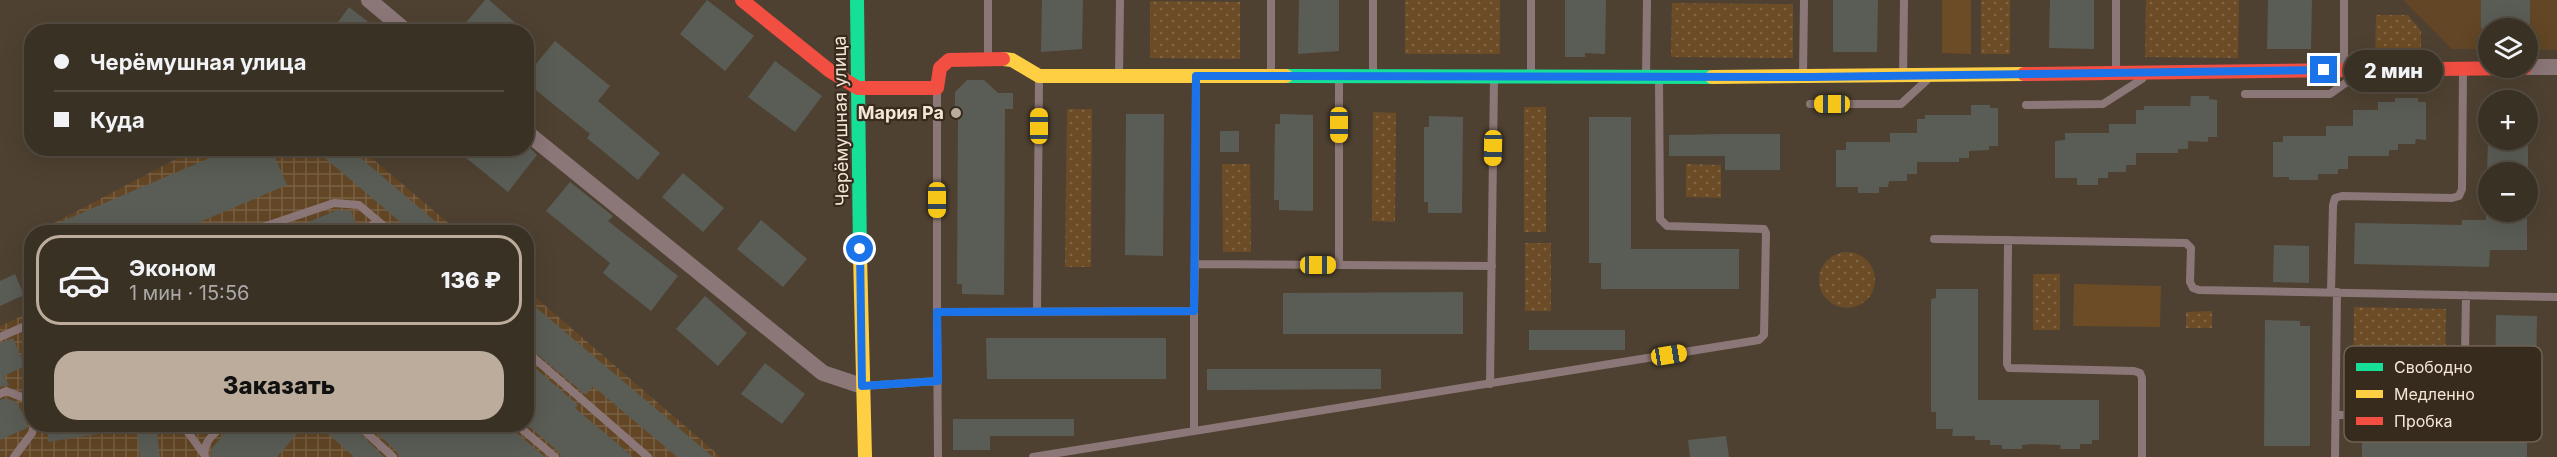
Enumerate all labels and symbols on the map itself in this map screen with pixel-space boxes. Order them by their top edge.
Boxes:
street label: Черёмушная улица [829,36,852,206]
callout: 2 мин [2345,49,2444,91]
route end [2310,56,2337,83]
car [1814,95,1850,113]
place label: Мария Ра [858,102,944,123]
marker: Мария Ра [949,106,963,120]
car [1330,107,1348,143]
car [1030,108,1048,144]
car [1484,130,1502,166]
car [928,182,946,218]
route start [846,235,873,262]
car [1300,256,1336,274]
car [1650,343,1688,367]
legend [2344,346,2542,442]
text: Свободно [2394,357,2473,377]
text: Медленно [2394,384,2475,404]
text: Пробка [2394,411,2452,431]

